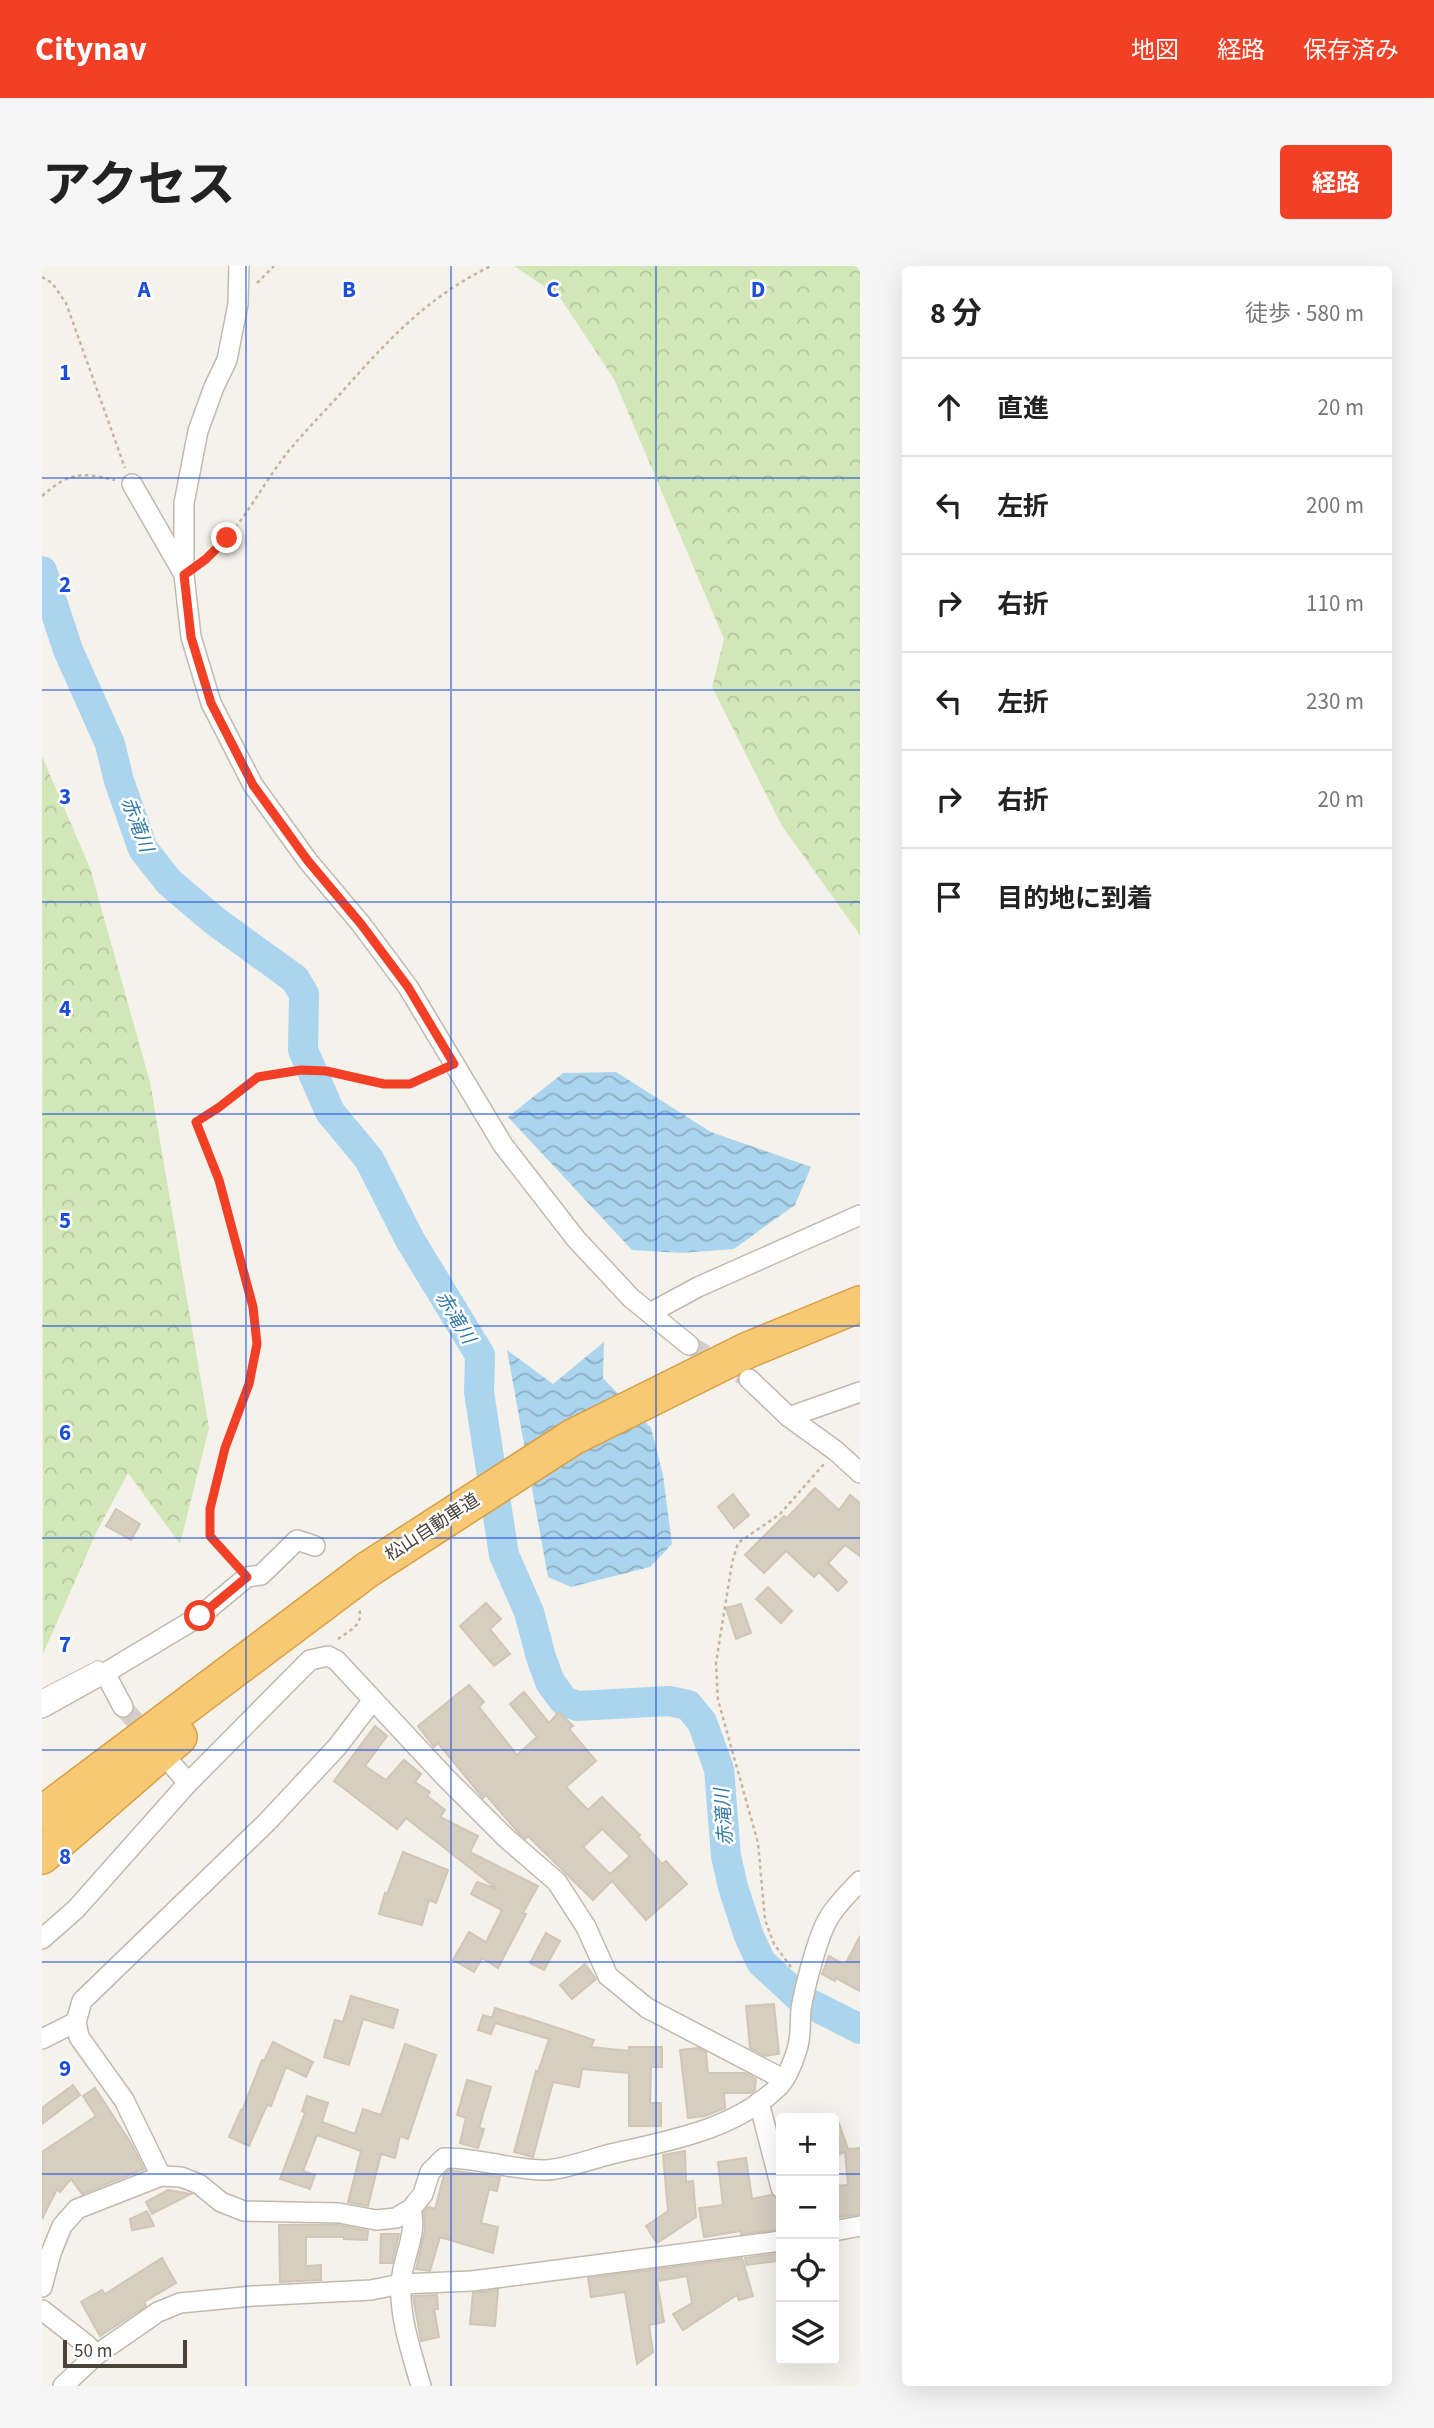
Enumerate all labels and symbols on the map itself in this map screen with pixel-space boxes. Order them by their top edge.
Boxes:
text: A [136,273,151,306]
text: B [342,273,356,306]
text: C [546,273,560,306]
text: D [751,273,765,306]
text: 1 [59,356,71,389]
route end [211,522,242,553]
text: 2 [59,568,71,601]
text: 3 [59,780,71,813]
water label: 赤滝川 [114,793,160,858]
text: 4 [59,992,71,1025]
text: 5 [59,1204,71,1237]
water label: 赤滝川 [428,1286,482,1351]
text: 6 [59,1416,71,1449]
street label: 松山自動車道 [380,1488,484,1567]
route start [184,1600,215,1631]
text: 7 [59,1628,71,1661]
water label: 赤滝川 [709,1786,740,1846]
text: 8 [59,1840,71,1873]
text: 9 [59,2052,71,2085]
scale bar [63,2337,187,2369]

